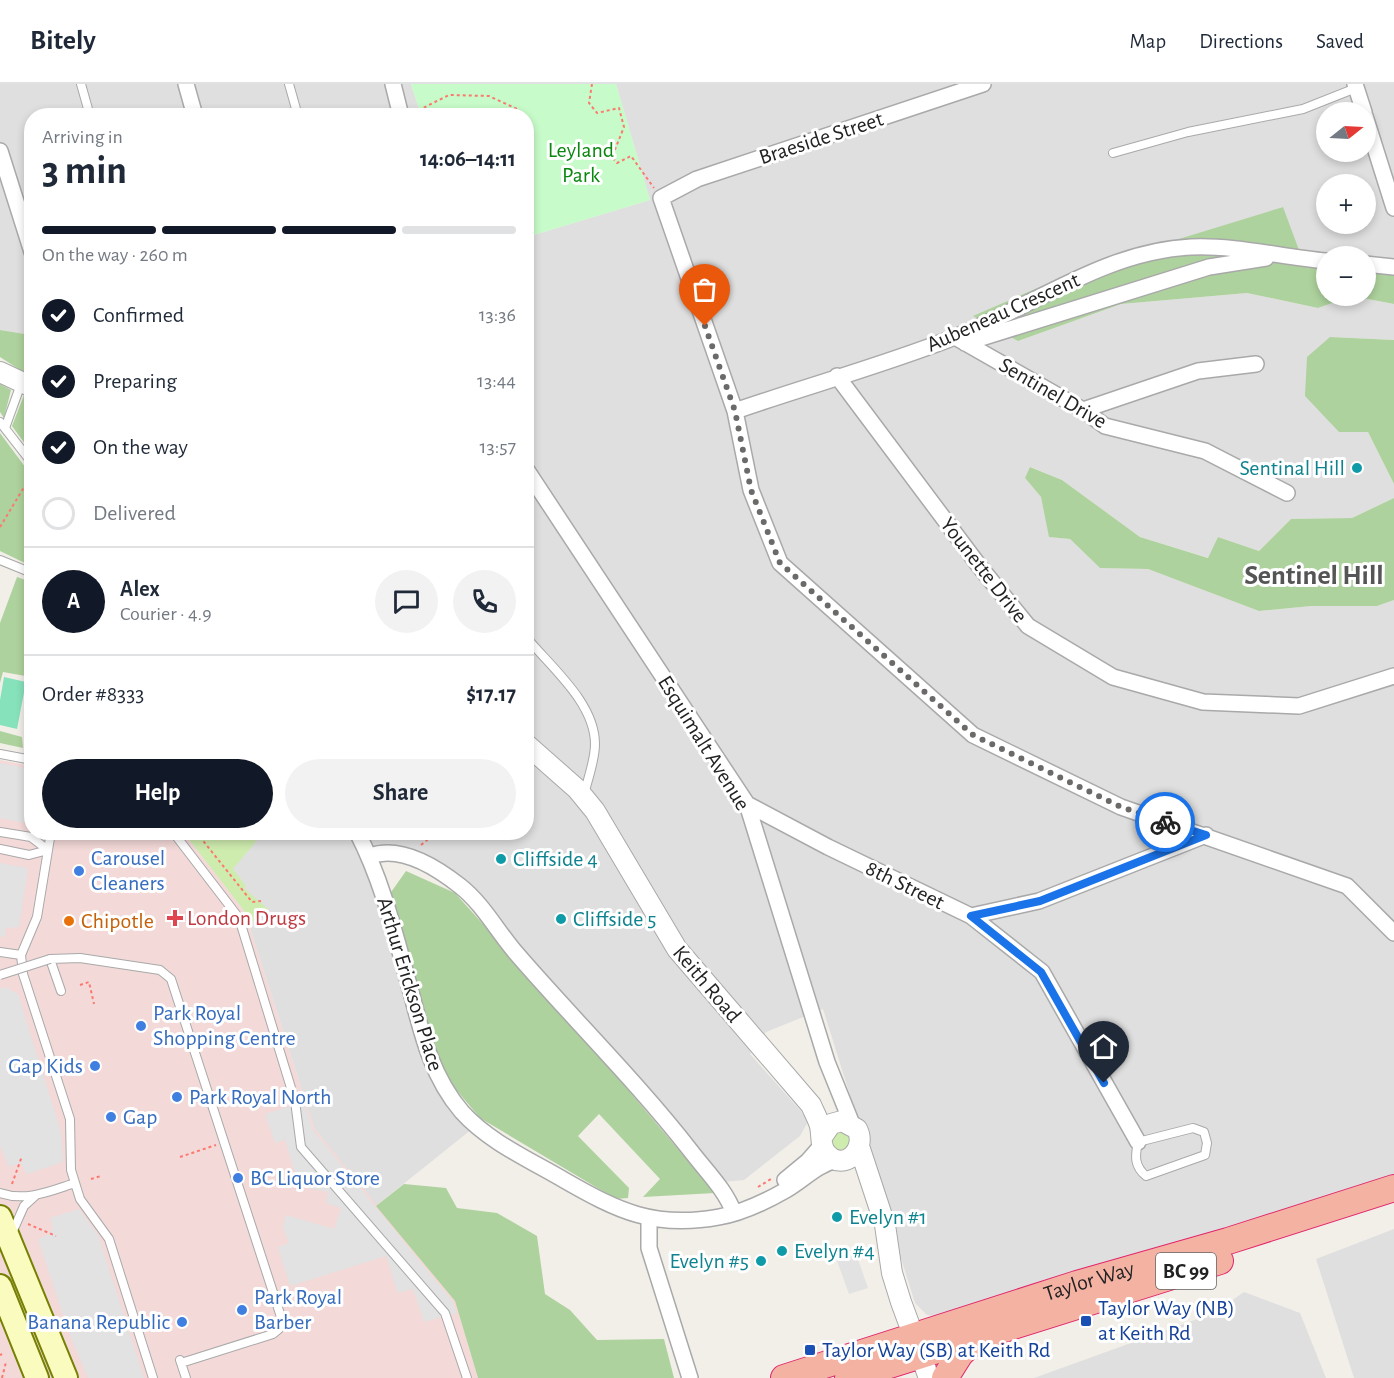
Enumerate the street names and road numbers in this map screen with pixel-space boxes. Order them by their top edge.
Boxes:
street label: Braeside Street [756,108,886,168]
street label: Aubeneau Crescent [923,268,1083,356]
street label: Sentinel Drive [995,353,1111,433]
street label: Younette Drive [936,513,1032,627]
street label: Esquimalt Avenue [654,672,754,814]
street label: 8th Street [862,857,948,913]
street label: Arthur Erickson Place [373,894,447,1074]
street label: Keith Road [669,941,745,1027]
road number: BC 99 [1156,1253,1216,1289]
street label: Taylor Way [1041,1257,1137,1305]

